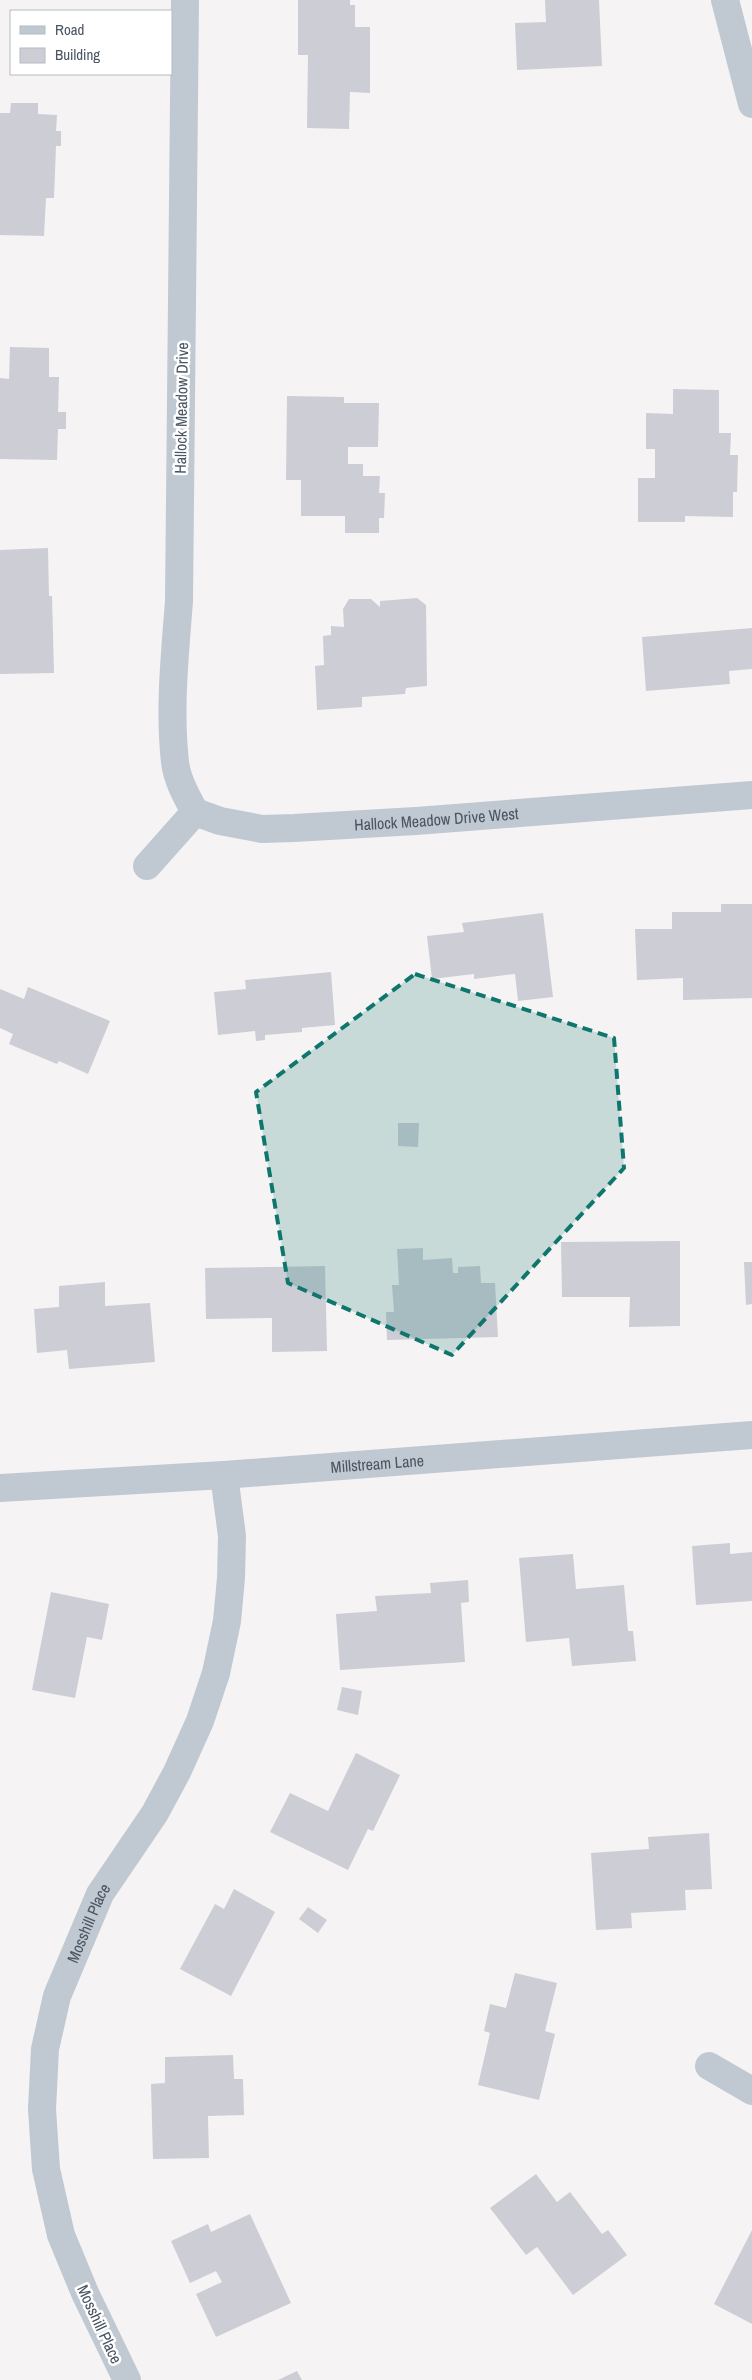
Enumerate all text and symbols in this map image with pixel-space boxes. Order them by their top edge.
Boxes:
legend [10,10,172,75]
text: Road [55,19,84,40]
text: Building [55,44,100,65]
street label: Hallock Meadow Drive [169,342,193,474]
street label: Hallock Meadow Drive West [354,802,520,836]
street label: Millstream Lane [330,1449,425,1478]
street label: Mosshill Place [61,1879,115,1966]
street label: Mosshill Place [72,2281,128,2367]

